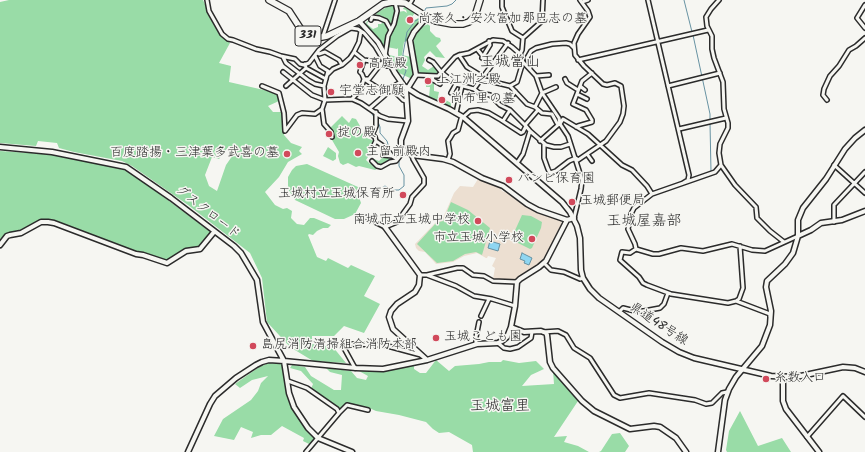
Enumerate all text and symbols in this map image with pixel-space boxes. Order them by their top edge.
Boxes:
place label: 尚泰久・安次富加那巴志の墓 [418,12,587,28]
marker: 尚泰久・安次富加那巴志の墓 [405,15,415,25]
road number: 331 [295,26,321,46]
district label: 玉城當山 [480,54,540,72]
place label: 高庭殿 [368,57,407,73]
marker: 高庭殿 [355,60,365,70]
place label: 上江洲之殿 [436,73,501,89]
marker: 上江洲之殿 [423,76,433,86]
place label: 宇堂志御願 [339,84,404,100]
marker: 宇堂志御願 [326,87,336,97]
place label: 尚布里の墓 [450,92,515,108]
marker: 尚布里の墓 [437,95,447,105]
place label: 掟の殿 [337,126,376,142]
marker: 掟の殿 [324,129,334,139]
place label: 主留前殿内 [366,145,431,161]
place label: 百度踏揚・三津葉多武喜の墓 [110,146,279,162]
marker: 主留前殿内 [353,148,363,158]
marker: 百度踏揚・三津葉多武喜の墓 [282,149,292,159]
place label: バンビ保育園 [517,172,595,188]
marker: バンビ保育園 [504,175,514,185]
street label: グスクロード [171,183,243,243]
place label: 玉城村立玉城保育所 [278,187,395,203]
marker: 玉城村立玉城保育所 [398,190,408,200]
place label: 玉城郵便局 [580,194,645,210]
marker: 玉城郵便局 [567,197,577,207]
place label: 南城市立玉城中学校 [353,213,470,229]
district label: 玉城屋嘉部 [607,213,681,231]
marker: 南城市立玉城中学校 [473,216,483,226]
place label: 市立玉城小学校 [433,231,524,247]
marker: 市立玉城小学校 [527,234,537,244]
street label: 県道48号線 [626,300,690,350]
place label: 玉城こども園 [444,330,522,346]
marker: 玉城こども園 [431,333,441,343]
place label: 島尻消防清掃組合消防本部 [261,338,417,354]
marker: 島尻消防清掃組合消防本部 [248,341,258,351]
place label: 糸数入口 [774,371,826,387]
marker: 糸数入口 [761,374,771,384]
district label: 玉城富里 [470,398,530,416]

